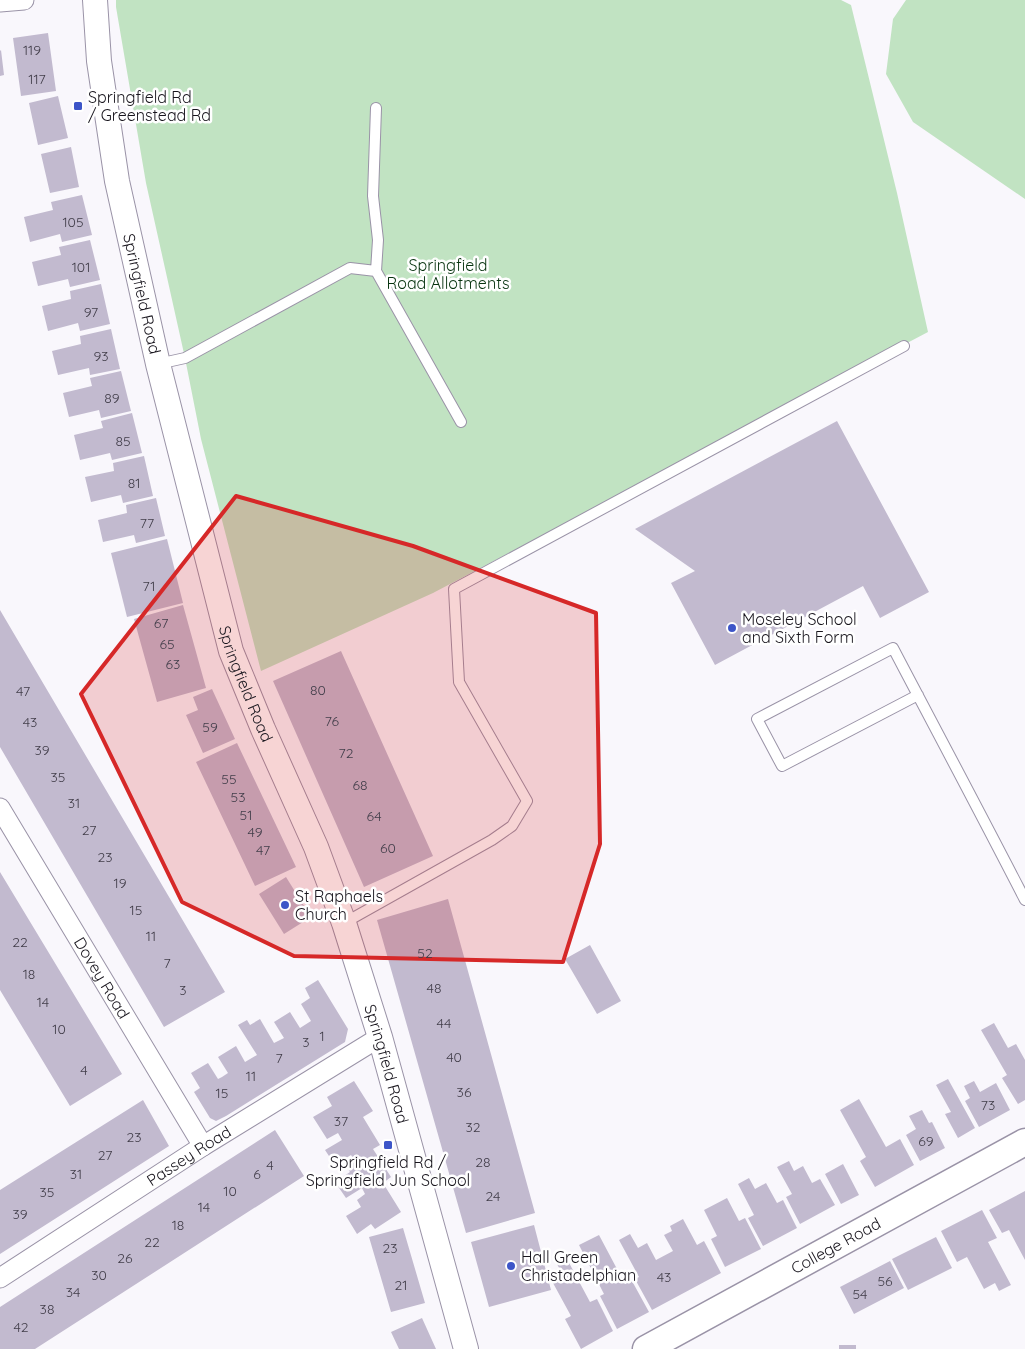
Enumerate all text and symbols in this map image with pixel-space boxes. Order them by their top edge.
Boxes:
house number: 119 [23,41,41,59]
house number: 117 [28,70,46,88]
place label: Springfield Rd / Greenstead Rd [88,87,211,125]
marker: Springfield Rd / Greenstead Rd [72,100,84,112]
house number: 105 [62,213,84,231]
street label: Springfield Road [119,231,165,356]
park label: Springfield Road Allotments [387,255,509,293]
house number: 101 [72,258,90,276]
house number: 97 [84,303,98,321]
house number: 93 [93,347,109,365]
house number: 89 [104,389,120,407]
house number: 85 [115,432,131,450]
house number: 81 [128,474,140,492]
house number: 77 [140,514,154,532]
house number: 71 [142,577,156,595]
place label: Moseley School and Sixth Form [742,609,857,647]
house number: 67 [154,614,168,632]
marker: Moseley School and Sixth Form [726,622,738,634]
street label: Springfield Road [215,624,277,745]
house number: 65 [159,635,175,653]
house number: 63 [166,655,180,673]
house number: 80 [310,681,326,699]
house number: 47 [16,682,30,700]
house number: 76 [325,712,340,730]
house number: 43 [23,713,37,731]
house number: 59 [202,718,218,736]
house number: 39 [34,741,50,759]
house number: 72 [339,744,354,762]
house number: 35 [51,768,65,786]
house number: 55 [221,770,237,788]
house number: 68 [352,776,368,794]
house number: 53 [231,788,245,806]
house number: 31 [68,794,80,812]
house number: 51 [240,806,252,824]
house number: 64 [366,807,382,825]
house number: 27 [82,821,96,839]
house number: 49 [248,823,263,841]
house number: 60 [380,839,396,857]
house number: 47 [256,841,270,859]
house number: 23 [97,848,113,866]
house number: 19 [114,874,127,892]
place label: St Raphaels Church [295,886,383,924]
marker: St Raphaels Church [279,899,291,911]
house number: 15 [130,901,142,919]
house number: 11 [146,927,156,945]
house number: 22 [12,933,28,951]
street label: Dovey Road [70,933,134,1022]
house number: 52 [417,944,433,962]
house number: 7 [163,954,171,972]
house number: 18 [23,965,35,983]
house number: 48 [427,979,441,997]
house number: 3 [179,981,187,999]
house number: 14 [37,993,49,1011]
street label: Springfield Road [360,1002,413,1126]
house number: 44 [437,1014,451,1032]
house number: 10 [52,1020,66,1038]
house number: 1 [319,1027,325,1045]
house number: 3 [302,1033,310,1051]
house number: 40 [446,1048,462,1066]
house number: 7 [275,1049,283,1067]
house number: 4 [80,1061,88,1079]
house number: 11 [246,1067,256,1085]
house number: 36 [457,1083,472,1101]
house number: 15 [216,1084,228,1102]
house number: 73 [981,1096,995,1114]
house number: 37 [334,1112,348,1130]
house number: 32 [465,1118,481,1136]
street label: Passey Road [143,1121,235,1190]
house number: 23 [126,1128,142,1146]
house number: 69 [918,1132,934,1150]
marker: Springfield Rd / Springfield Jun School [382,1139,394,1151]
house number: 27 [98,1146,112,1164]
place label: Springfield Rd / Springfield Jun School [306,1152,470,1190]
house number: 28 [475,1153,491,1171]
house number: 4 [266,1156,274,1174]
house number: 31 [70,1165,82,1183]
house number: 6 [253,1165,261,1183]
house number: 10 [223,1182,237,1200]
house number: 35 [40,1183,54,1201]
house number: 24 [486,1187,500,1205]
house number: 14 [198,1198,210,1216]
house number: 39 [12,1205,28,1223]
street label: College Road [787,1213,884,1278]
house number: 18 [172,1216,184,1234]
house number: 22 [144,1233,160,1251]
house number: 23 [382,1239,398,1257]
place label: Hall Green Christadelphian [521,1247,636,1285]
house number: 26 [117,1249,133,1267]
marker: Hall Green Christadelphian [505,1260,517,1272]
house number: 30 [91,1266,107,1284]
house number: 43 [657,1268,671,1286]
house number: 56 [877,1272,893,1290]
house number: 21 [395,1276,407,1294]
house number: 34 [66,1283,80,1301]
house number: 54 [852,1285,868,1303]
house number: 38 [40,1300,54,1318]
house number: 42 [13,1318,29,1336]

